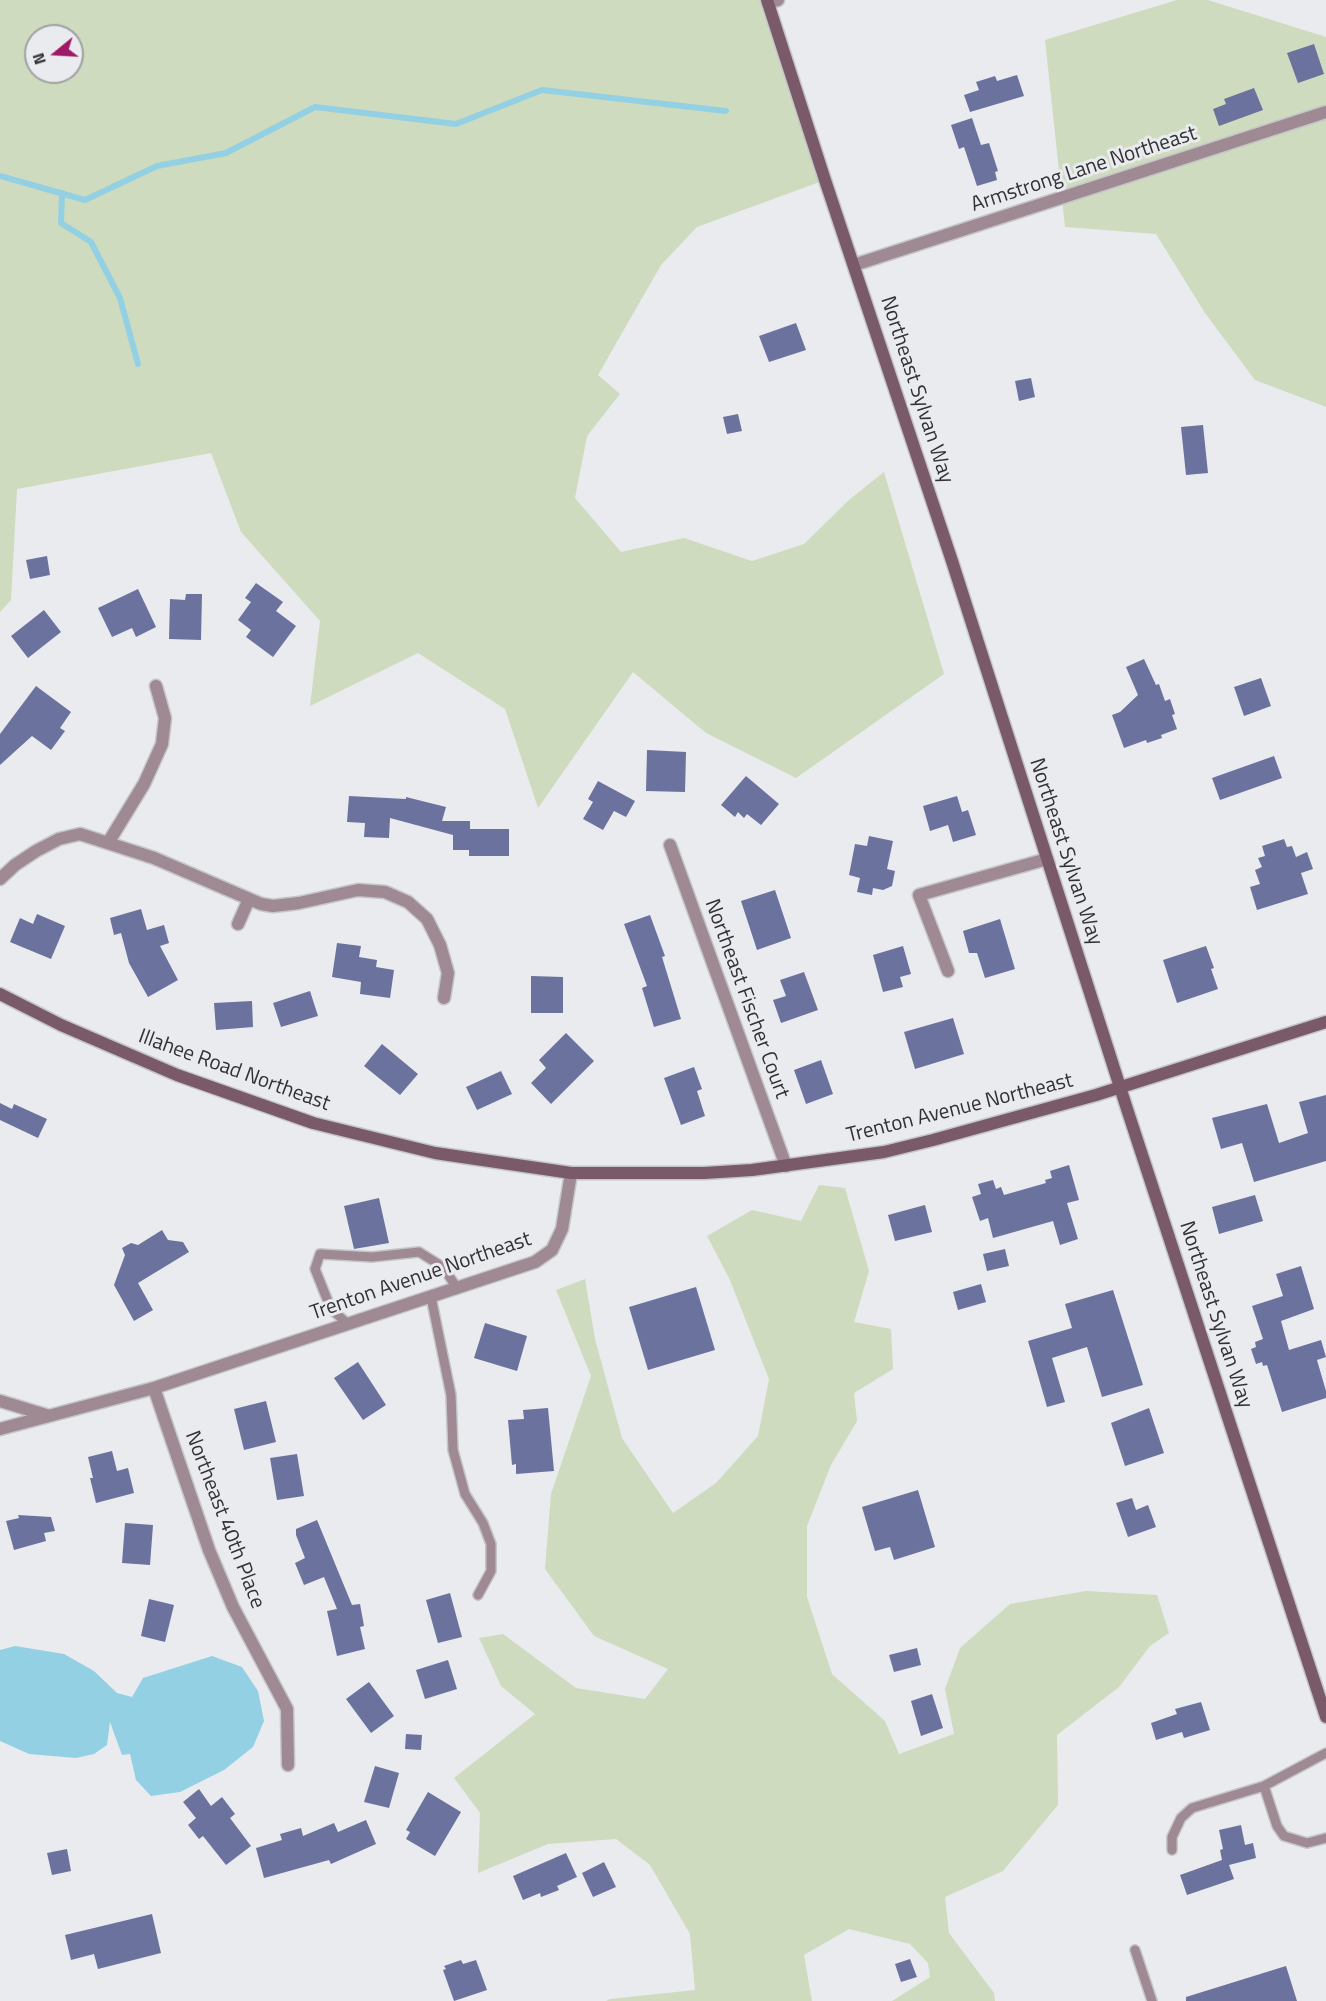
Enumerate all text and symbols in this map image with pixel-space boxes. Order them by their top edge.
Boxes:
north arrow [24,24,84,84]
text: N [26,50,52,68]
street label: Armstrong Lane Northeast [968,122,1200,218]
street label: Northeast Sylvan Way [874,293,958,487]
street label: Northeast Sylvan Way [1023,755,1107,949]
street label: Northeast Fischer Court [698,896,794,1102]
street label: Illahee Road Northeast [135,1025,333,1117]
street label: Trenton Avenue Northeast [844,1069,1076,1149]
street label: Northeast Sylvan Way [1173,1218,1257,1412]
street label: Trenton Avenue Northeast [307,1227,535,1327]
street label: Northeast 40th Place [179,1428,269,1612]

